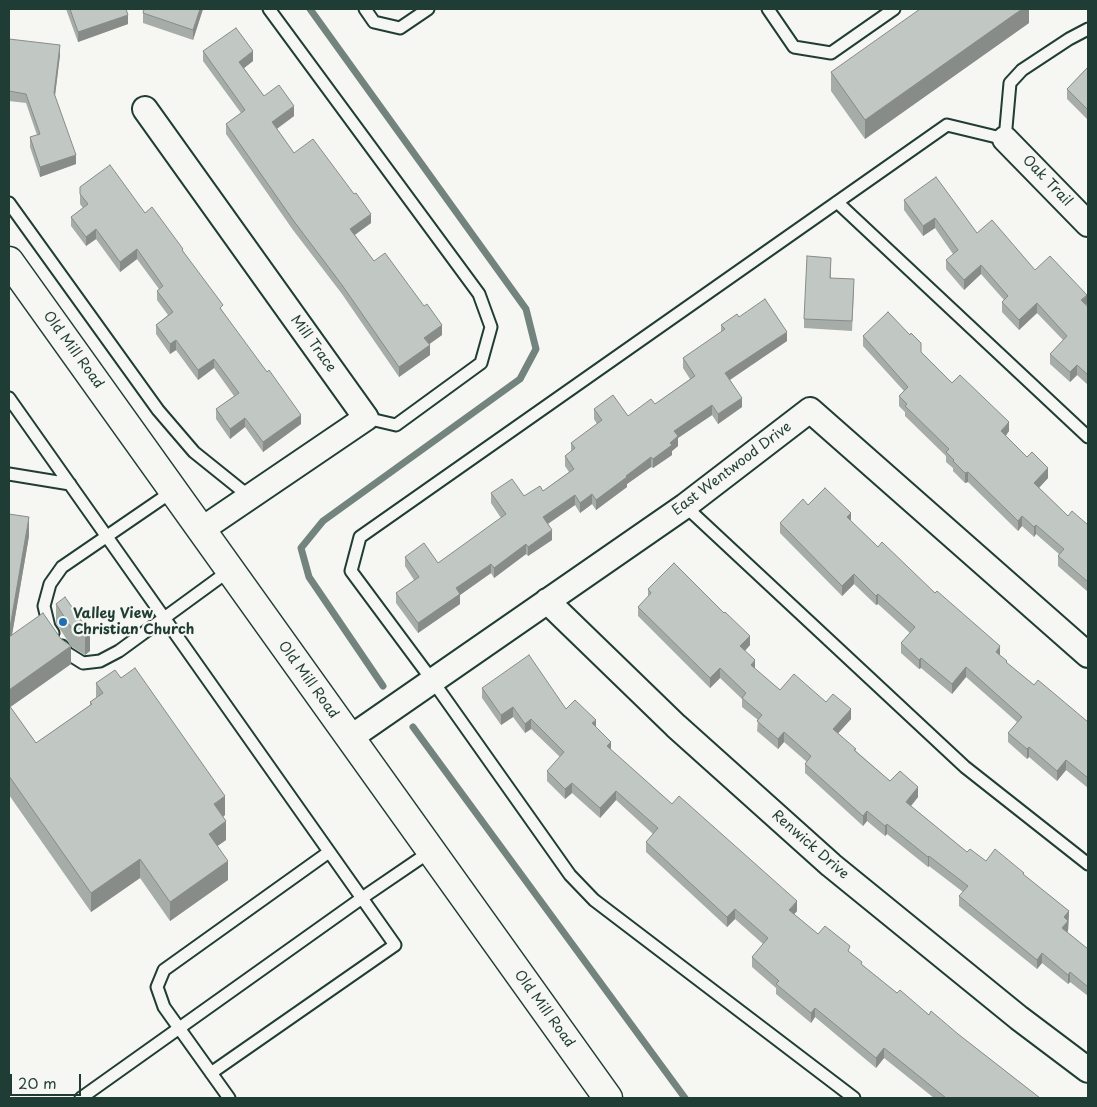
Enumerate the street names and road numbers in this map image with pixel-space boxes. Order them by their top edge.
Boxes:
street label: Oak Trail [1019,152,1075,210]
street label: Old Mill Road [39,308,107,392]
street label: Mill Trace [287,312,339,376]
street label: East Wentwood Drive [669,419,795,519]
street label: Old Mill Road [274,638,342,722]
street label: Renwick Drive [768,807,852,883]
street label: Old Mill Road [510,967,578,1051]

